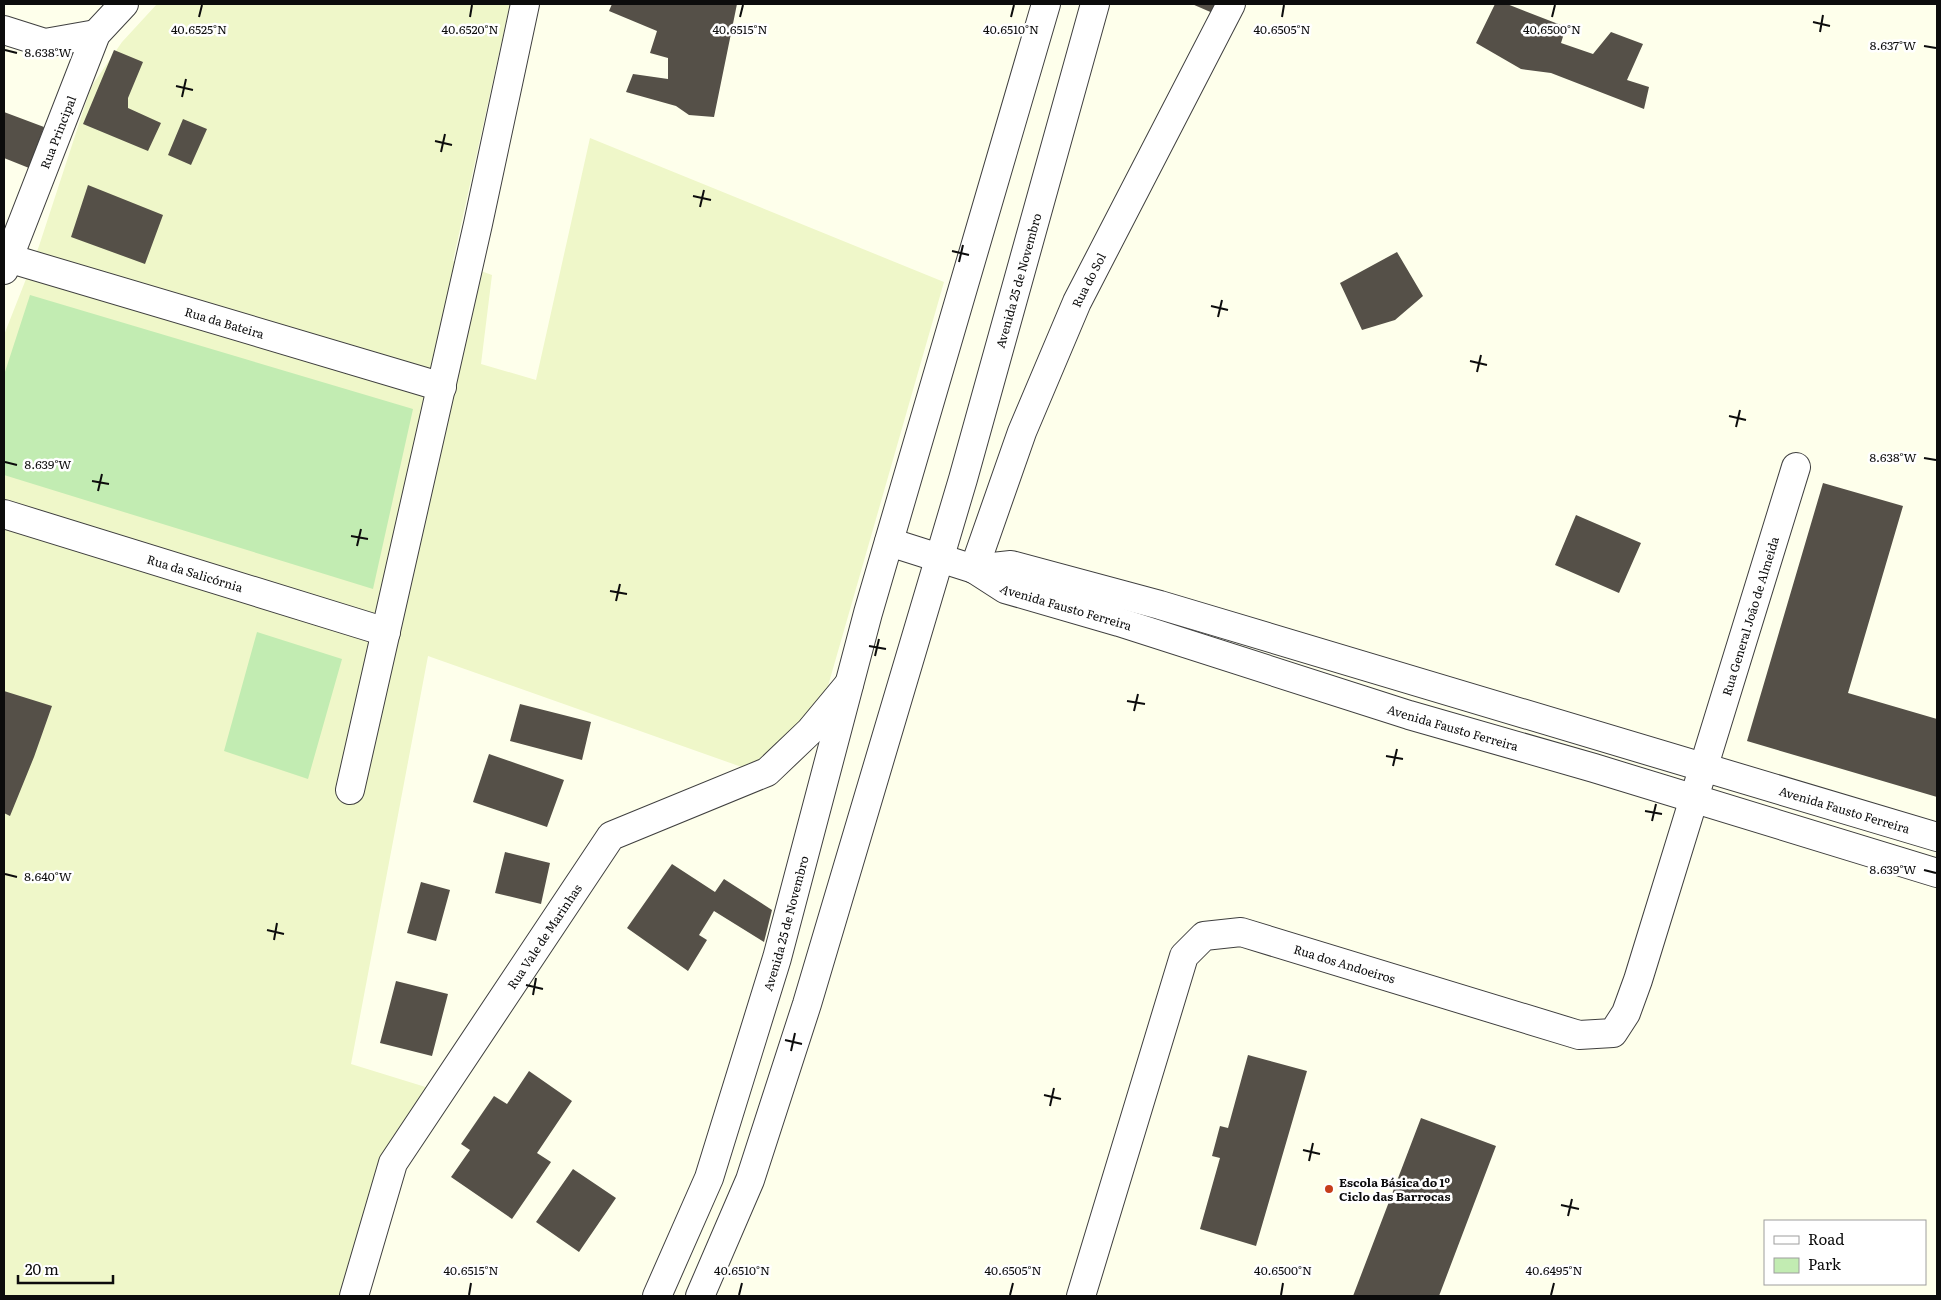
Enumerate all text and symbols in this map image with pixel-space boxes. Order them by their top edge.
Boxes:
text: 40.6525°N [171,20,227,38]
text: 40.6520°N [442,20,498,38]
text: 40.6515°N [712,20,768,38]
text: 40.6510°N [983,20,1039,38]
text: 40.6505°N [1253,20,1311,38]
text: 40.6500°N [1523,20,1581,38]
text: 8.637°W [1870,36,1916,54]
text: 8.638°W [24,43,72,61]
street label: Rua Principal [35,93,80,171]
street label: Avenida 25 de Novembro [991,211,1046,350]
street label: Rua do Sol [1067,250,1110,310]
street label: Rua da Bateira [183,302,267,343]
text: 8.638°W [1869,448,1917,466]
text: 8.639°W [25,455,71,473]
street label: Rua General João de Almeida [1717,534,1783,698]
street label: Rua da Salicórnia [145,550,246,596]
street label: Avenida Fausto Ferreira [997,579,1135,635]
street label: Avenida Fausto Ferreira [1385,700,1521,755]
street label: Avenida Fausto Ferreira [1777,781,1913,838]
street label: Avenida 25 de Novembro [758,854,813,993]
text: 8.639°W [1870,860,1916,878]
text: 8.640°W [24,867,72,885]
street label: Rua Vale de Marinhas [502,880,586,993]
street label: Rua dos Andoeiros [1291,940,1398,988]
place label: Escola Básica do 1º Ciclo das Barrocas [1339,1173,1451,1205]
marker: Escola Básica do 1º Ciclo das Barrocas [1323,1183,1335,1195]
legend [1764,1220,1926,1285]
text: Road [1808,1227,1844,1250]
scale bar [18,1252,112,1284]
text: Park [1808,1252,1842,1275]
text: 20 m [25,1257,59,1280]
text: 40.6515°N [443,1261,499,1279]
text: 40.6510°N [714,1261,770,1279]
text: 40.6505°N [984,1261,1042,1279]
text: 40.6500°N [1254,1261,1312,1279]
text: 40.6495°N [1526,1261,1582,1279]

